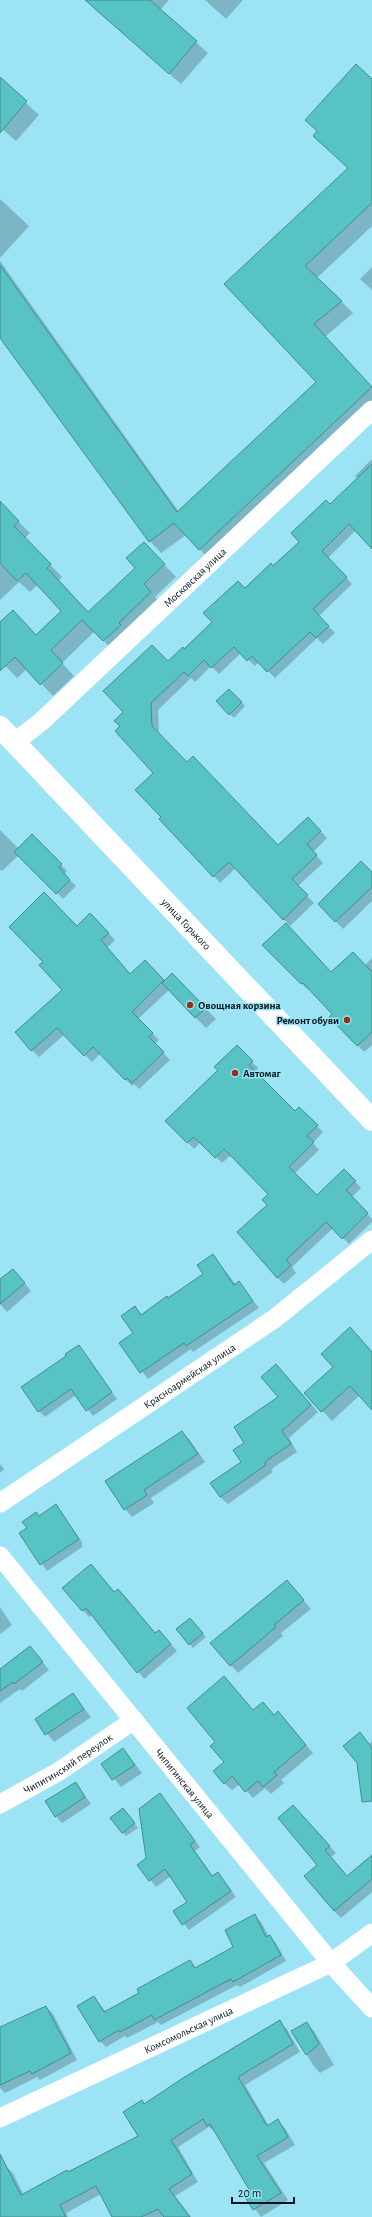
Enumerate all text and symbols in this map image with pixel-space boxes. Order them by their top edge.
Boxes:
street label: Московская улица [161,545,228,609]
street label: улица Горького [159,895,213,952]
marker: Овощная корзина [185,1000,195,1010]
place label: Овощная корзина [198,1000,281,1011]
place label: Ремонт обуви [277,1015,339,1026]
marker: Ремонт обуви [342,1015,352,1025]
marker: Автомаг [230,1068,240,1078]
place label: Автомаг [243,1068,282,1079]
street label: Красноармейская улица [141,1341,237,1411]
street label: Чипигинский переулок [21,1731,114,1796]
street label: Чипигинская улица [153,1746,216,1820]
street label: Комсомольская улица [142,2004,235,2055]
scale bar [232,2179,294,2205]
text: 20 m [238,2187,261,2199]

